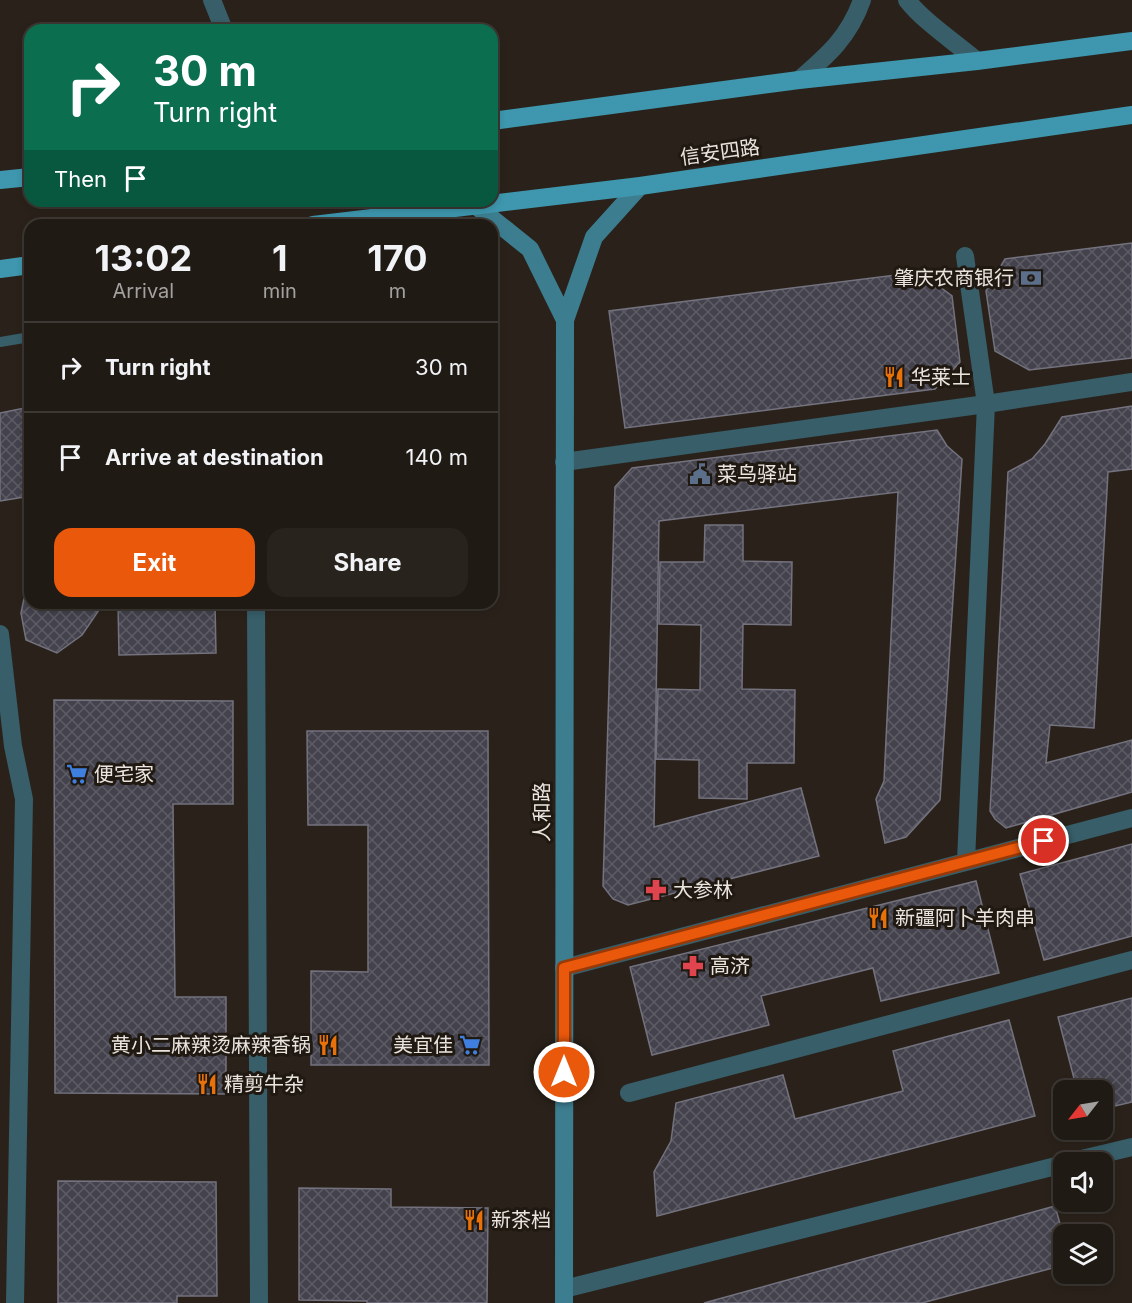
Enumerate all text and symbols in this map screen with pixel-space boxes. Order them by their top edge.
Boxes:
text: 30 m [153,45,257,96]
icon: right [54,48,132,126]
text: Turn right [153,96,277,129]
street label: 信安四路 [679,135,761,169]
icon: arrive [119,162,152,195]
text: Then [54,166,107,192]
text: 13:02 [94,236,192,280]
text: 1 [272,236,288,280]
text: 170 [367,236,428,280]
place label: 肇庆农商银行 [894,266,1014,290]
bank icon: 肇庆农商银行 [1019,266,1043,290]
text: Arrival [113,279,174,303]
text: min [263,279,297,303]
text: m [389,279,406,303]
icon: right [54,351,87,384]
text: Turn right [105,354,211,380]
text: 30 m [415,354,468,380]
restaurant icon: 华莱士 [882,365,906,389]
place label: 华莱士 [911,365,971,389]
icon: arrive [54,441,87,474]
text: Arrive at destination [105,444,324,470]
text: 140 m [406,444,468,470]
public building icon: 菜鸟驿站 [688,462,712,486]
place label: 菜鸟驿站 [717,462,797,486]
button: Exit [54,528,255,597]
button: Share [267,528,468,597]
supermarket icon: 便宅家 [65,762,89,786]
place label: 便宅家 [94,762,154,786]
street label: 人和路 [530,782,554,842]
pin [1018,815,1069,866]
icon: arrive [1027,824,1060,857]
pharmacy icon: 大参林 [644,878,668,902]
place label: 大参林 [673,878,733,902]
restaurant icon: 新疆阿卜羊肉串 [866,906,890,930]
place label: 新疆阿卜羊肉串 [895,906,1035,930]
pharmacy icon: 高济 [681,954,705,978]
place label: 高济 [710,954,750,978]
place label: 黄小二麻辣烫麻辣香锅 [111,1033,311,1057]
restaurant icon: 黄小二麻辣烫麻辣香锅 [316,1033,340,1057]
place label: 美宜佳 [393,1033,453,1057]
supermarket icon: 美宜佳 [458,1033,482,1057]
position arrow [532,1040,596,1104]
restaurant icon: 精剪牛杂 [195,1072,219,1096]
place label: 精剪牛杂 [224,1072,304,1096]
north arrow [1053,1080,1113,1140]
map controls [1053,1080,1113,1284]
button: sound [1053,1152,1113,1212]
restaurant icon: 新茶档 [462,1208,486,1232]
place label: 新茶档 [491,1208,551,1232]
button: layers [1053,1224,1113,1284]

